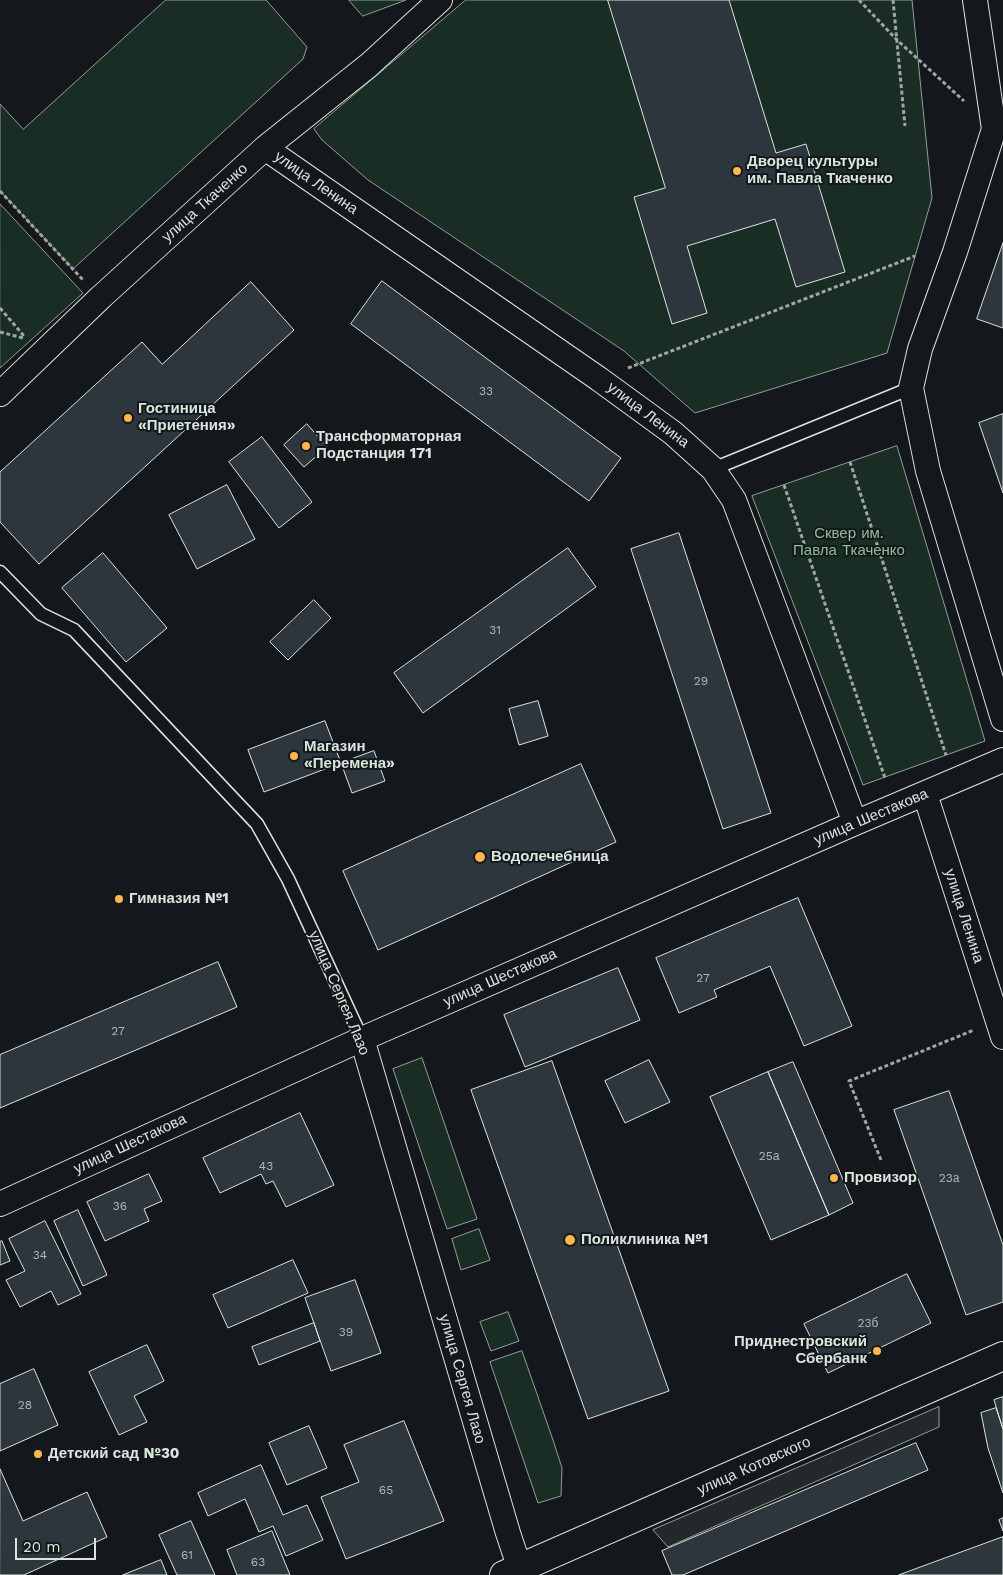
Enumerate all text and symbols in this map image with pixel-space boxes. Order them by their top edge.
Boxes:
street label: улица Ленина [271,148,361,218]
place label: Дворец культуры им. Павла Ткаченко [747,153,893,188]
street label: улица Ткаченко [158,160,252,246]
marker: Дворец культуры им. Павла Ткаченко [731,165,743,177]
street label: улица Ленина [604,378,692,452]
house number: 33 [479,384,493,398]
place label: Гостиница «Приетения» [138,400,236,435]
marker: Гостиница «Приетения» [122,412,134,424]
place label: Трансформаторная Подстанция 171 [316,428,461,463]
marker: Трансформаторная Подстанция 171 [300,440,312,452]
park label: Сквер им. Павла Ткаченко [793,525,905,560]
house number: 31 [489,623,501,637]
house number: 29 [694,674,708,688]
place label: Магазин «Перемена» [304,738,395,773]
marker: Магазин «Перемена» [288,750,300,762]
street label: улица Шестакова [811,785,931,849]
place label: Водолечебница [491,848,609,866]
marker: Водолечебница [473,850,487,864]
street label: улица Ленина [940,867,988,965]
place label: Гимназия №1 [129,890,229,908]
marker: Гимназия №1 [113,893,125,905]
street label: улица Сергея Лазо [305,928,373,1058]
street label: улица Шестакова [441,945,559,1011]
house number: 27 [696,971,710,985]
house number: 27 [111,1024,125,1038]
street label: улица Шестакова [71,1110,189,1178]
house number: 25а [759,1149,779,1163]
house number: 43 [259,1159,273,1173]
place label: Провизор [844,1169,917,1187]
house number: 23а [939,1171,959,1185]
marker: Провизор [828,1172,840,1184]
house number: 36 [113,1199,127,1213]
place label: Поликлиника №1 [581,1231,708,1249]
marker: Поликлиника №1 [563,1233,577,1247]
house number: 34 [33,1248,47,1262]
street label: улица Сергея Лазо [435,1312,489,1446]
house number: 23б [858,1316,878,1330]
house number: 39 [339,1325,353,1339]
place label: Приднестровский Сбербанк [734,1333,867,1368]
marker: Приднестровский Сбербанк [871,1345,883,1357]
house number: 28 [18,1398,32,1412]
street label: улица Котовского [695,1433,813,1499]
place label: Детский сад №30 [48,1445,179,1463]
marker: Детский сад №30 [32,1448,44,1460]
house number: 65 [379,1483,393,1497]
scale bar [18,1528,99,1560]
text: 20 m [23,1538,61,1556]
house number: 61 [181,1548,193,1562]
house number: 63 [251,1555,265,1569]

